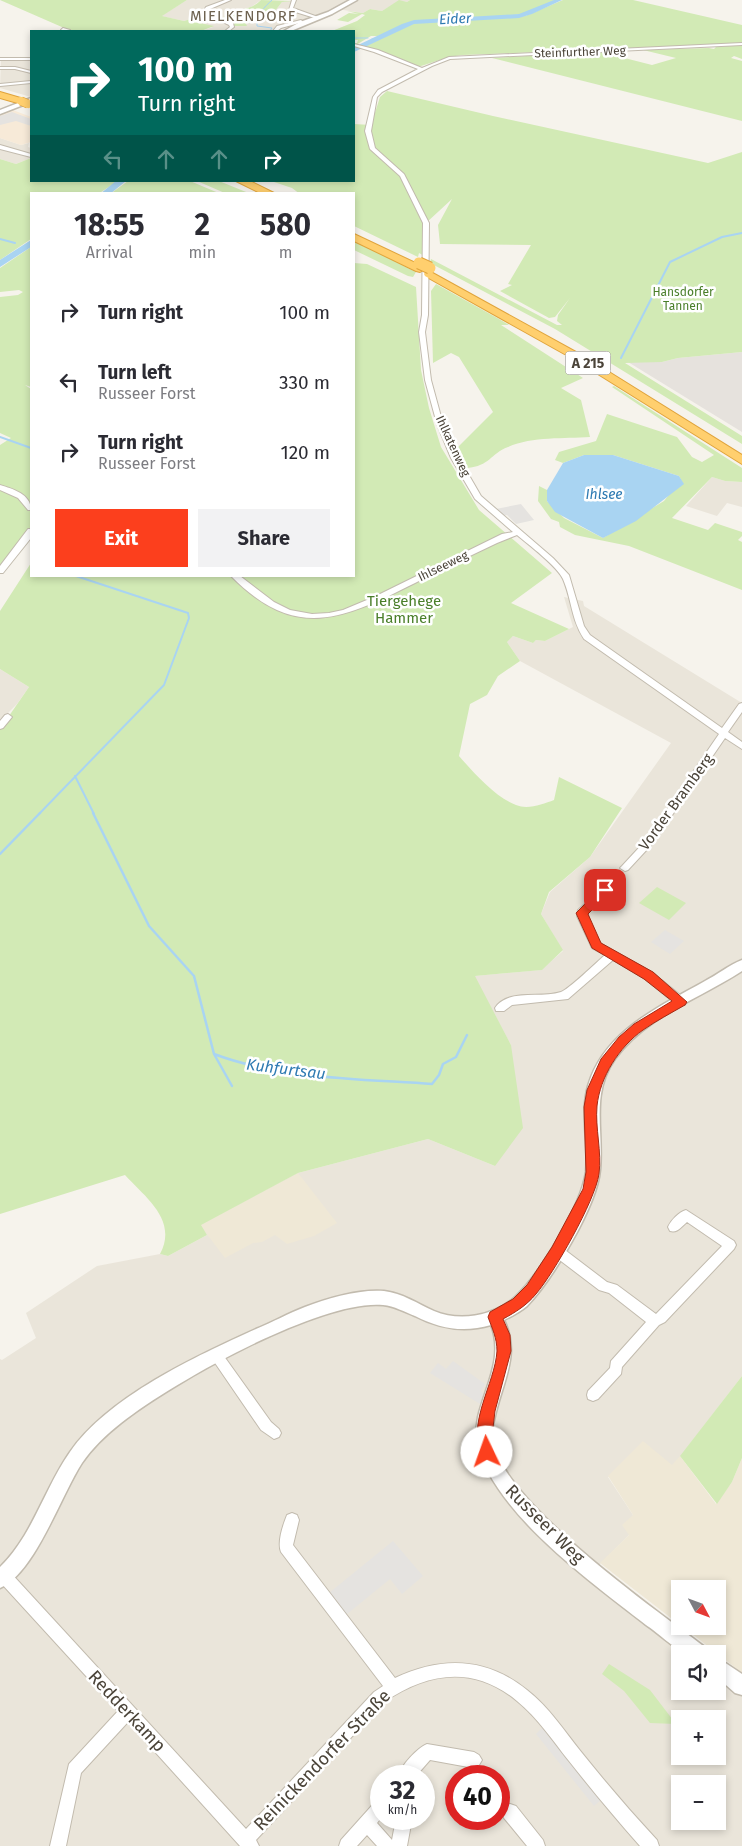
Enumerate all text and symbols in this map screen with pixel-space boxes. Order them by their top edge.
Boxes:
district label: MIELKENDORF [190,7,296,25]
water label: Eider [439,10,472,28]
street label: Steinfurther Weg [534,43,627,61]
text: 100 m [138,48,233,90]
icon: right [55,50,120,115]
text: Turn right [138,90,235,117]
icon: left [99,145,127,173]
icon: ahead [152,145,180,173]
icon: ahead [205,145,233,173]
icon: right [258,145,286,173]
text: 18:55 [74,207,145,243]
text: 2 [195,207,210,243]
text: 580 [260,207,311,243]
text: Arrival [86,243,133,262]
text: min [189,243,216,262]
text: m [279,243,292,262]
park label: Hansdorfer Tannen [652,285,714,313]
icon: right [55,298,83,326]
text: Turn right [98,301,183,324]
text: 100 m [279,301,330,324]
road number: A 215 [566,352,610,374]
text: Turn left [98,361,172,384]
icon: left [55,368,83,396]
text: 330 m [279,371,330,394]
text: Russeer Forst [98,384,195,403]
street label: Ihlkatenweg [433,413,474,479]
text: Turn right [98,431,183,454]
icon: right [55,438,83,466]
text: 120 m [280,441,330,464]
text: Russeer Forst [98,454,195,473]
water label: Ihlsee [585,486,623,503]
button: Exit [55,509,188,567]
button: Share [198,509,330,567]
street label: Ihlseeweg [416,548,471,584]
park label: Tiergehege Hammer [367,592,441,627]
street label: Vorder Bramberg [635,750,717,854]
pin [584,869,626,911]
icon: arrive [591,876,619,904]
water label: Kuhfurtsau [245,1055,327,1083]
position arrow [460,1425,512,1477]
street label: Russeer Weg [501,1480,590,1569]
north arrow [671,1580,726,1635]
map controls [671,1580,726,1830]
button: sound [671,1645,726,1700]
street label: Redderkamp [84,1666,170,1756]
street label: Reinickendorfer Straße [249,1685,395,1835]
button: + [671,1710,726,1765]
speed limit sign: 40 [445,1765,510,1830]
button: − [671,1775,726,1830]
text: 32 [390,1776,415,1806]
text: km/h [388,1803,417,1817]

